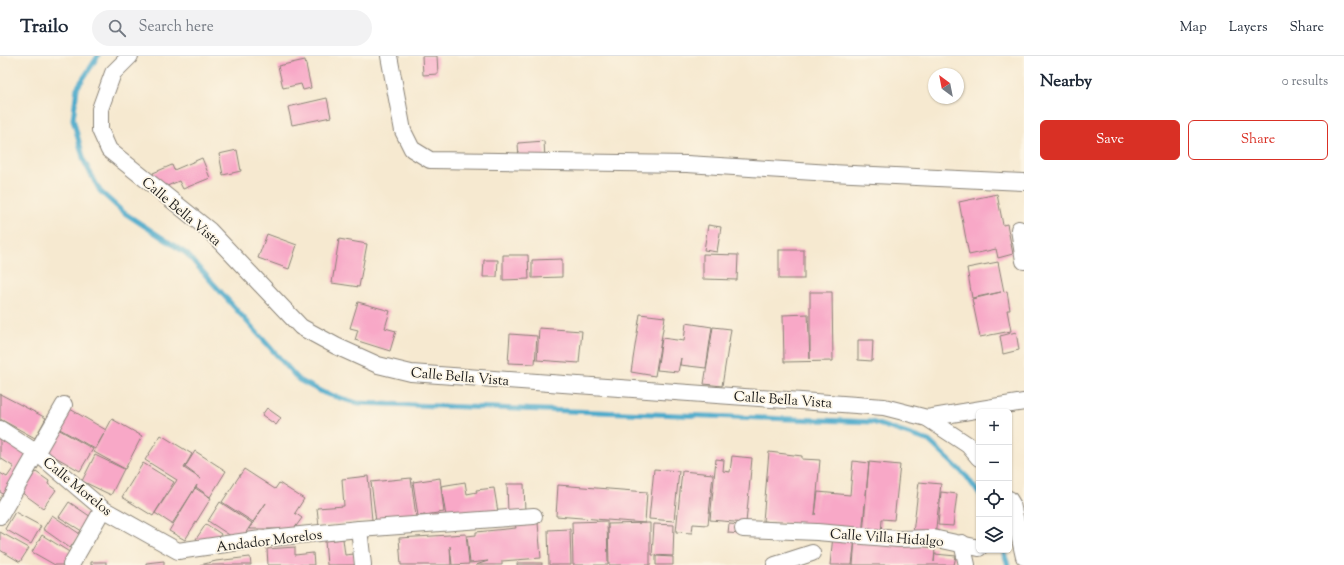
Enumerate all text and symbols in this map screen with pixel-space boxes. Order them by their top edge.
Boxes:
search box [92,10,372,46]
text: Trailo [20,14,68,41]
icon: search [106,17,128,39]
text: Search here [138,17,214,38]
text: Map [1180,18,1207,38]
text: Layers [1229,18,1267,38]
text: Share [1289,18,1324,38]
north arrow [928,68,964,104]
text: Nearby [1040,70,1092,94]
text: 0 results [1282,73,1328,91]
button: Save [1040,120,1180,160]
button: Share [1188,120,1328,160]
street label: Calle Bella Vista [137,173,225,252]
street label: Calle Bella Vista [410,364,510,392]
street label: Calle Bella Vista [733,388,833,414]
map controls [976,409,1012,553]
button: + [976,409,1012,445]
button: − [976,445,1012,481]
street label: Calle Morelos [38,453,116,522]
button: locate [976,481,1012,517]
button: layers [976,517,1012,553]
street label: Calle Villa Hidalgo [829,525,945,553]
street label: Andador Morelos [215,526,323,558]

